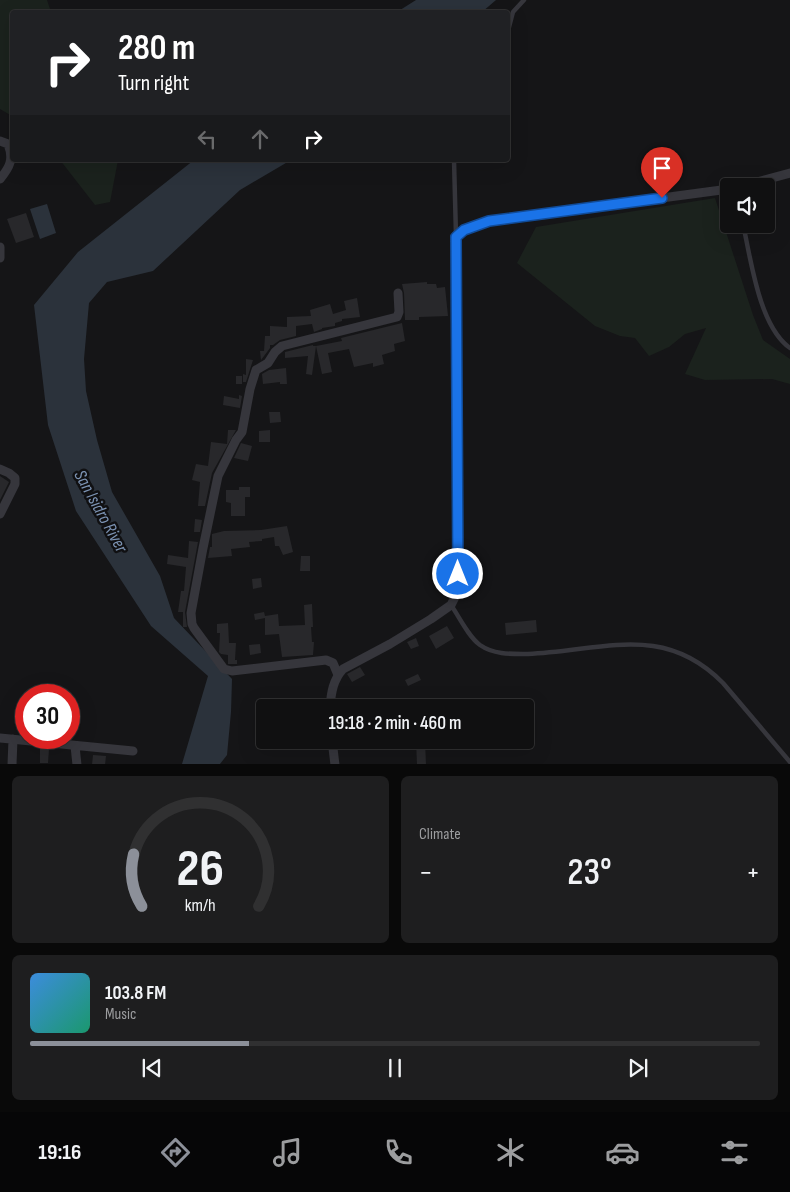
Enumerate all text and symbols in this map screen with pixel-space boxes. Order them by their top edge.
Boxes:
text: 280 m [118,27,195,70]
icon: right [35,30,100,95]
text: Turn right [118,70,189,97]
icon: left [193,125,221,153]
icon: ahead [246,125,274,153]
icon: right [299,125,327,153]
pin [641,147,683,198]
icon: arrive [648,154,676,182]
map controls [720,178,775,233]
button: sound [720,178,775,233]
water label: San Isidro River [69,466,132,557]
position arrow [431,547,483,599]
speed limit sign: 30 [15,684,80,749]
text: 19:18 · 2 min · 460 m [329,712,461,735]
text: Climate [419,825,461,844]
text: 26 [177,838,224,901]
text: 23° [567,850,612,895]
text: − [419,856,433,889]
text: + [746,856,760,889]
text: km/h [185,895,216,916]
text: 103.8 FM [105,982,166,1005]
text: Music [105,1005,136,1024]
icon: previous [138,1054,166,1082]
icon: pause [381,1054,409,1082]
icon: next [624,1054,652,1082]
icon: directions [158,1135,193,1170]
icon: music [270,1135,305,1170]
icon: phone [381,1135,416,1170]
icon: climate [493,1135,528,1170]
icon: car [605,1135,640,1170]
icon: filters [717,1135,752,1170]
text: 19:16 [38,1139,81,1166]

